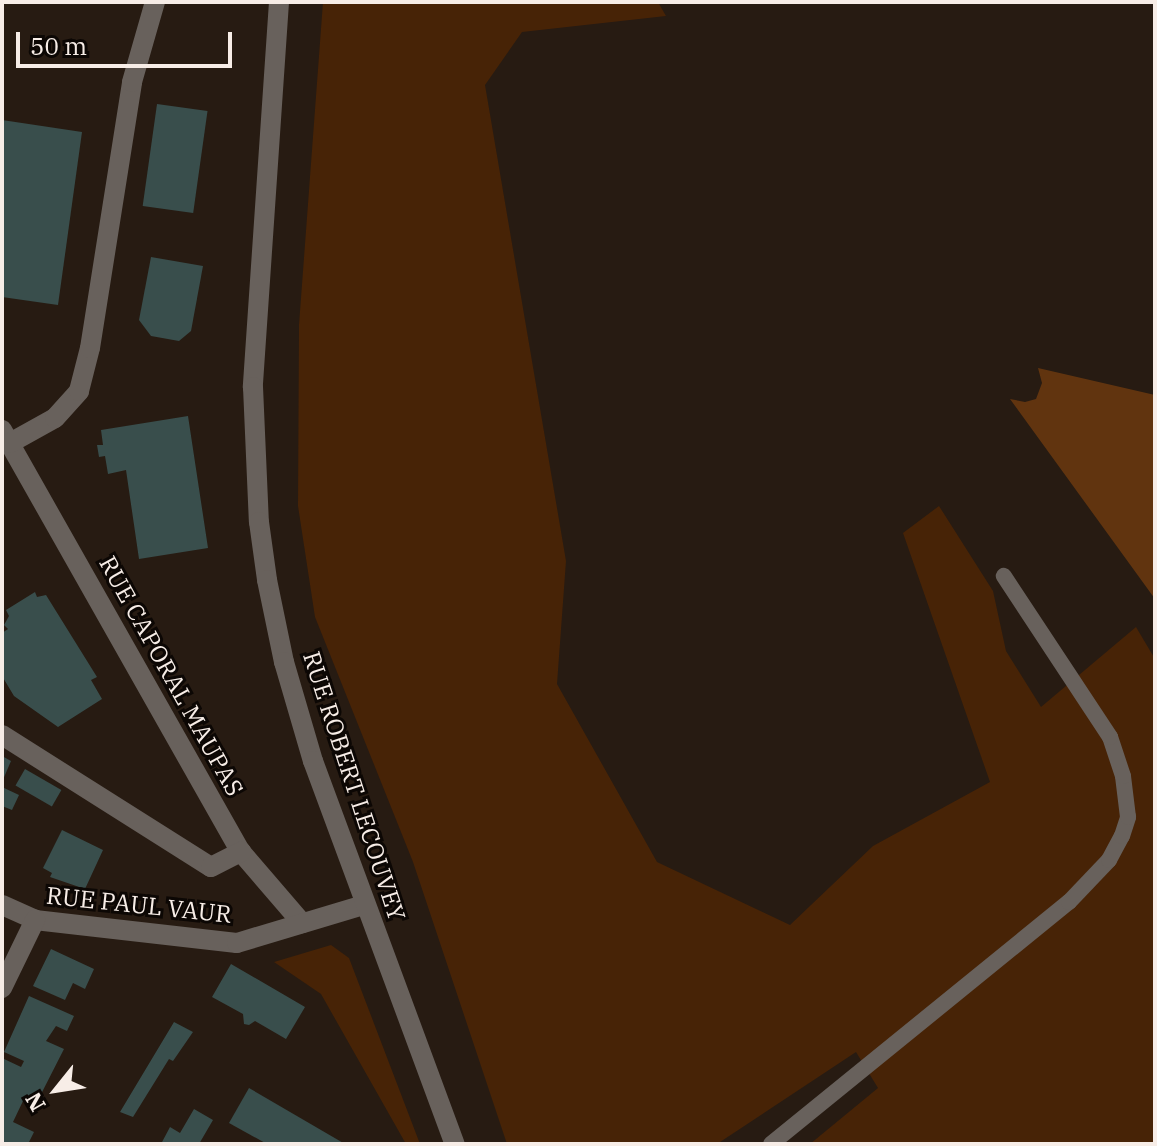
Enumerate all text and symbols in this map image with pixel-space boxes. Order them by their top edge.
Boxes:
scale bar [20,16,236,66]
text: 50 m [30,30,87,62]
street label: RUE CAPORAL MAUPAS [93,551,249,801]
street label: RUE ROBERT LECOUVEY [297,648,411,924]
street label: RUE PAUL VAUR [45,881,233,929]
north arrow [16,1050,96,1130]
text: N [18,1087,52,1117]

